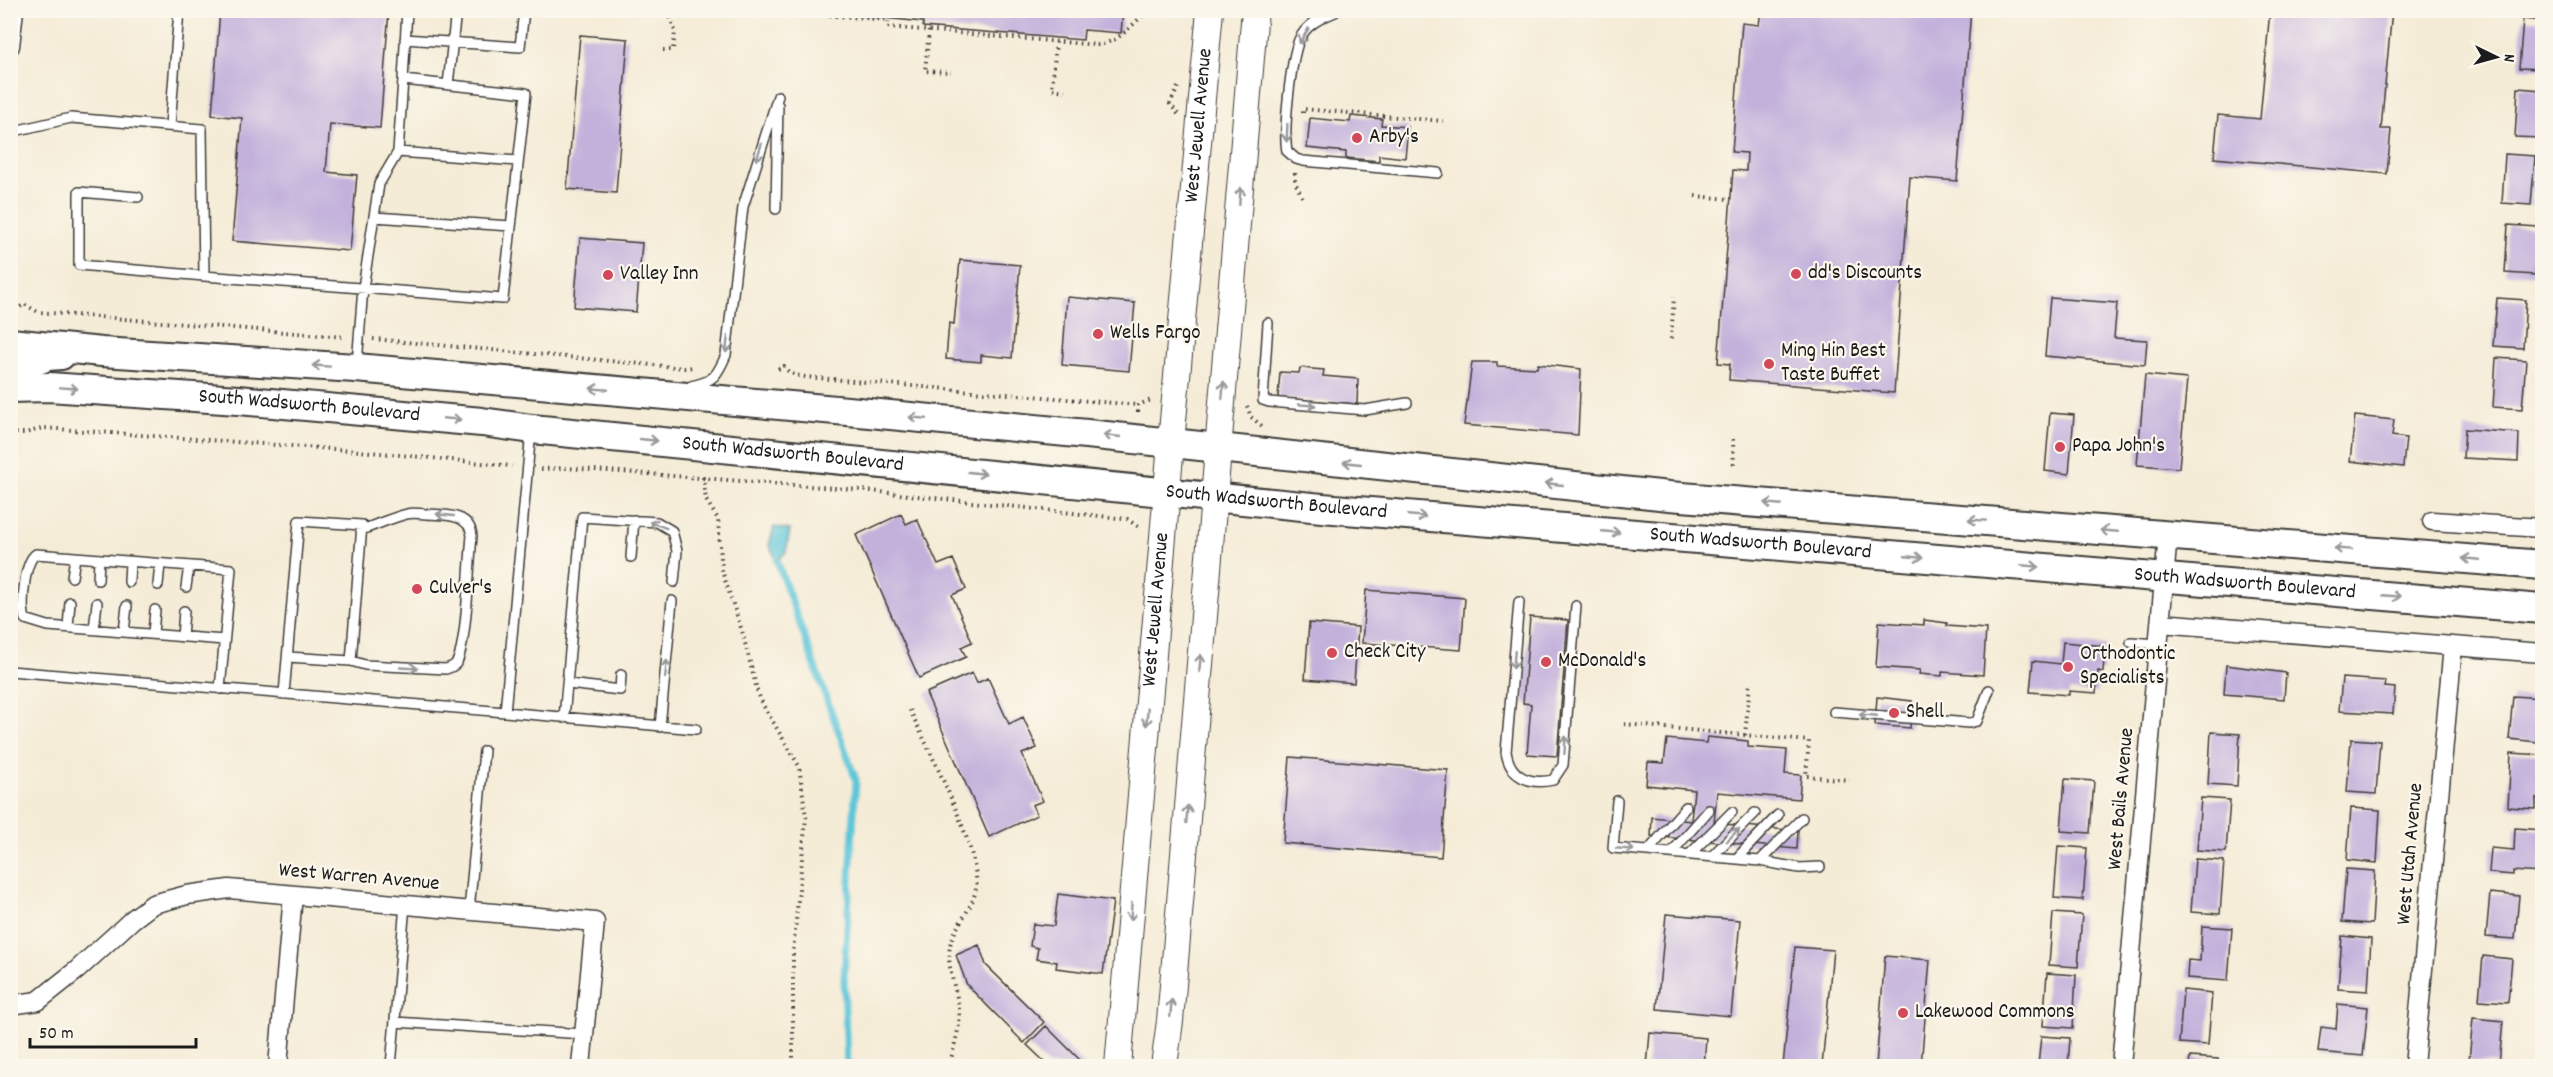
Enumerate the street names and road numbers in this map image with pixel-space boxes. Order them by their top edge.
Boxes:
street label: West Jewell Avenue [1178,47,1221,204]
street label: South Wadsworth Boulevard [197,382,421,431]
street label: South Wadsworth Boulevard [681,429,905,481]
street label: South Wadsworth Boulevard [1164,477,1388,528]
street label: South Wadsworth Boulevard [1649,520,1873,568]
street label: West Jewell Avenue [1135,531,1178,688]
street label: South Wadsworth Boulevard [2133,560,2357,609]
street label: West Bails Avenue [2101,727,2143,871]
street label: West Utah Avenue [2390,782,2432,926]
street label: West Warren Avenue [277,856,441,900]

